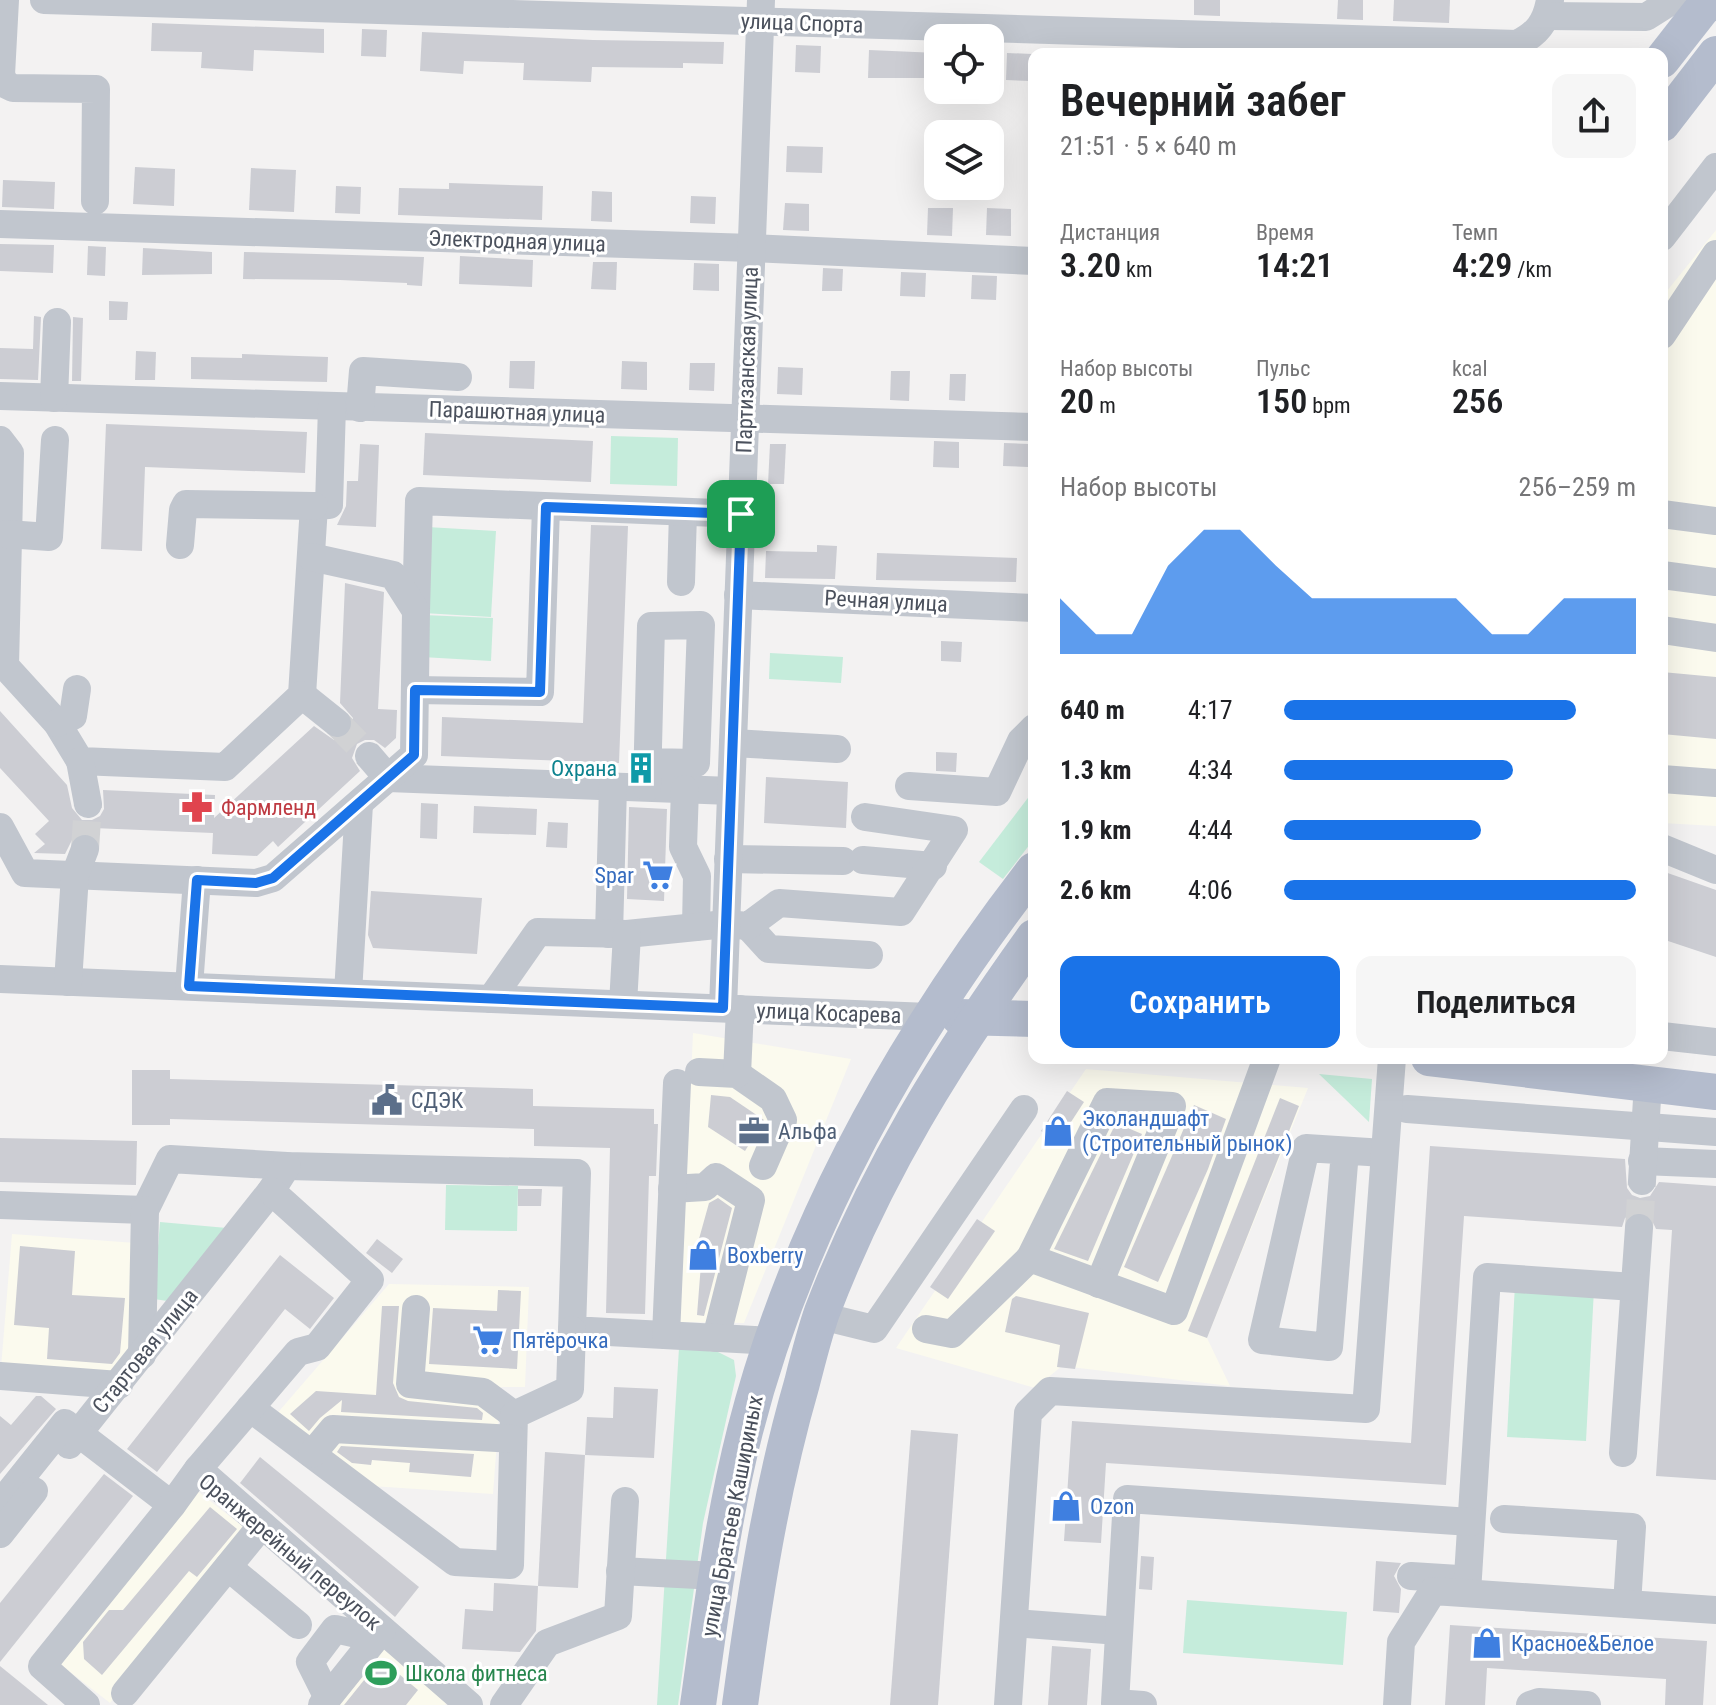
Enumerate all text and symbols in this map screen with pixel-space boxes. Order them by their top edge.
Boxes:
street label: улица Спорта [740,8,864,38]
map controls [924,24,1004,200]
button: locate [924,24,1004,104]
button: share [1552,74,1636,158]
text: Вечерний забег [1060,75,1346,127]
button: layers [924,120,1004,200]
text: 21:51 · 5 × 640 m [1060,131,1237,161]
text: Дистанция [1060,220,1160,245]
text: Время [1256,220,1314,245]
text: Темп [1452,220,1498,245]
street label: Электродная улица [428,225,606,257]
text: 3.20 [1060,245,1121,285]
text: 14:21 [1256,245,1333,285]
text: 4:29 [1452,245,1512,285]
text: km [1121,257,1153,282]
text: /km [1512,257,1552,282]
street label: Партизанская улица [731,266,763,454]
text: Набор высоты [1060,356,1193,381]
text: Пульс [1256,356,1310,381]
text: kcal [1452,356,1487,381]
text: 20 [1060,381,1094,421]
text: 150 [1256,381,1307,421]
text: 256 [1452,381,1503,421]
text: m [1094,393,1116,418]
text: bpm [1307,393,1351,418]
street label: Парашютная улица [428,396,606,428]
text: Набор высоты [1060,472,1217,502]
text: 256–259 m [1519,472,1636,502]
pin [707,480,775,548]
icon: arrive [719,492,763,536]
street label: Речная улица [824,585,948,617]
text: 640 m [1060,695,1125,725]
text: 4:17 [1188,695,1233,725]
building icon: Охрана [624,751,658,785]
text: 1.3 km [1060,755,1132,785]
text: 4:34 [1188,755,1233,785]
place label: Охрана [551,756,617,781]
pharmacy icon: Фармленд [180,790,214,824]
place label: Фармленд [221,795,316,820]
text: 1.9 km [1060,815,1132,845]
text: 4:44 [1188,815,1233,845]
supermarket icon: Spar [641,858,675,892]
place label: Spar [595,863,634,888]
text: 2.6 km [1060,875,1132,905]
text: 4:06 [1188,875,1233,905]
button: Сохранить [1060,956,1340,1048]
button: Поделиться [1356,956,1636,1048]
street label: улица Косарева [756,998,902,1028]
public building icon: СДЭК [370,1083,404,1117]
place label: СДЭК [411,1088,464,1113]
place label: Эколандшафт (Строительный рынок) [1082,1106,1292,1157]
office icon: Альфа [737,1114,771,1148]
shop icon: Эколандшафт (Строительный рынок) [1041,1114,1075,1148]
place label: Альфа [778,1119,837,1144]
shop icon: Boxberry [686,1238,720,1272]
place label: Boxberry [727,1243,803,1268]
street label: Стартовая улица [87,1284,203,1418]
supermarket icon: Пятёрочка [471,1323,505,1357]
place label: Пятёрочка [512,1328,609,1353]
street label: улица Братьев Кашириных [696,1393,768,1639]
street label: Оранжерейный переулок [194,1469,386,1636]
shop icon: Ozon [1049,1489,1083,1523]
place label: Ozon [1090,1494,1134,1519]
shop icon: Красное&Белое [1470,1626,1504,1660]
place label: Красное&Белое [1511,1631,1654,1656]
sports icon: Школа фитнеса [364,1656,398,1690]
place label: Школа фитнеса [405,1661,548,1686]

